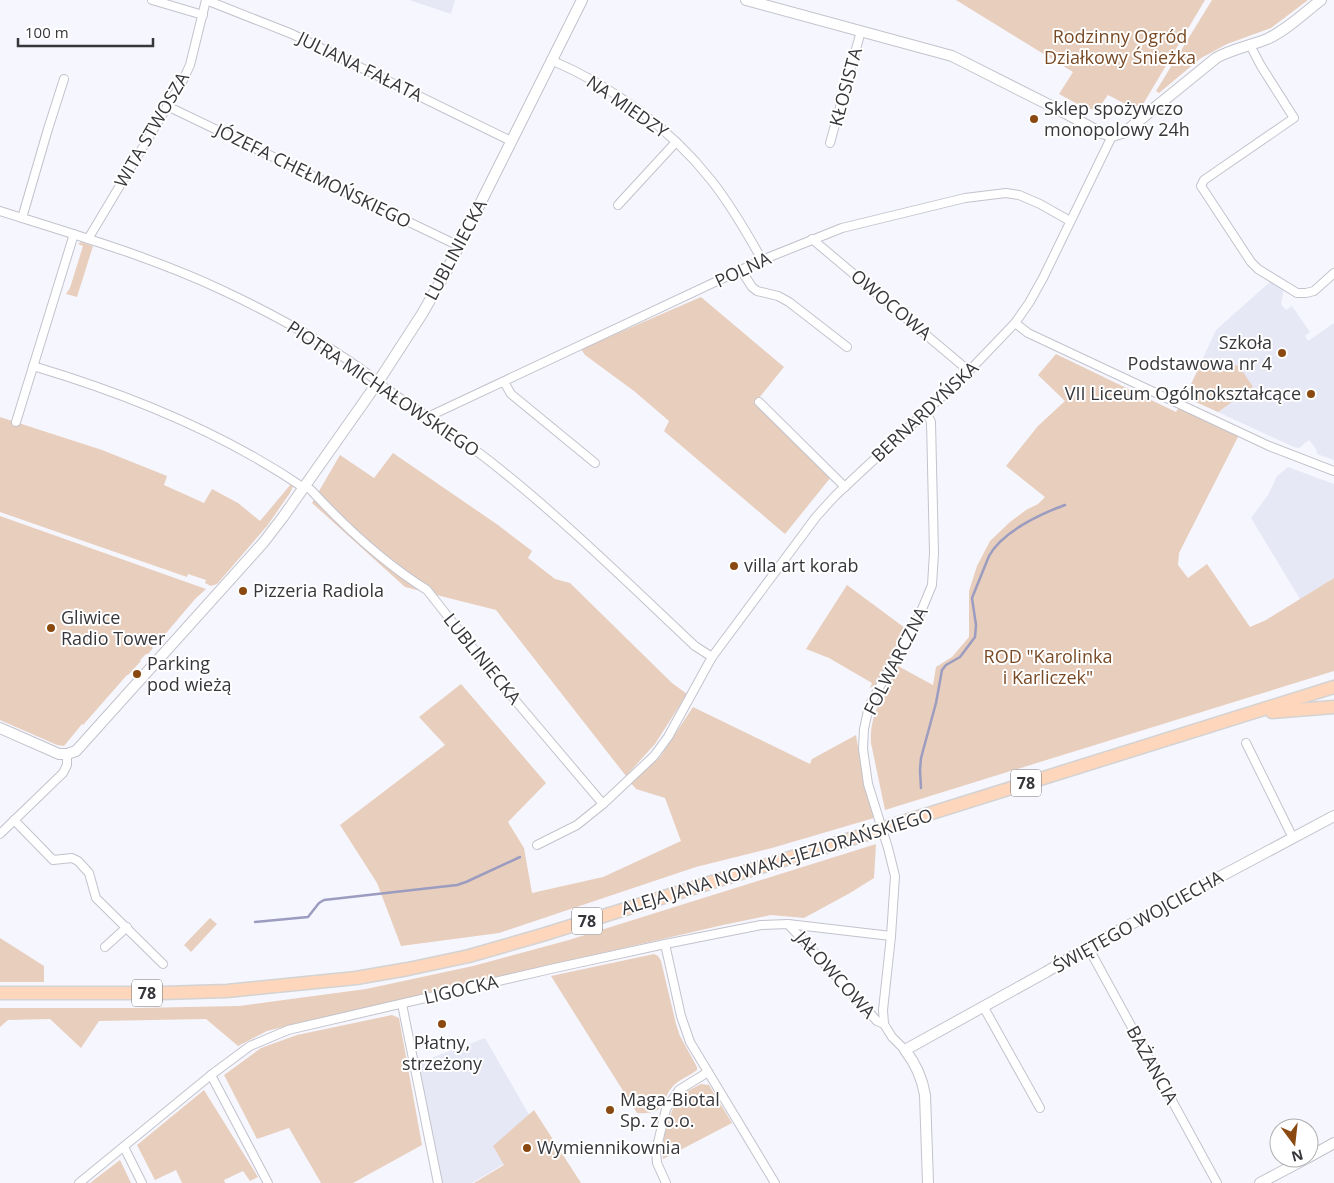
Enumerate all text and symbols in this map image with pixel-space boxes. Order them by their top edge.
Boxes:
scale bar [18,15,152,47]
text: 100 m [25,22,69,42]
park label: Rodzinny Ogród Działkowy Śnieżka [1044,24,1196,69]
street label: JULIANA FAŁATA [292,25,427,107]
street label: KŁOSISTA [823,44,867,129]
street label: WITA STWOSZA [108,67,194,192]
street label: NA MIEDZY [582,69,674,144]
place label: Sklep spożywczo monopolowy 24h [1044,96,1190,141]
marker: Sklep spożywczo monopolowy 24h [1028,113,1040,125]
street label: JÓZEFA CHEŁMOŃSKIEGO [210,116,415,233]
street label: LUBLINIECKA [418,194,492,304]
street label: POLNA [711,245,775,292]
street label: OWOCOWA [846,264,937,345]
street label: PIOTRA MICHAŁOWSKIEGO [283,315,484,462]
place label: Szkoła Podstawowa nr 4 [1128,330,1272,375]
marker: Szkoła Podstawowa nr 4 [1276,347,1288,359]
street label: BERNARDYŃSKA [866,355,983,467]
place label: VII Liceum Ogólnokształcące [1065,381,1301,405]
marker: VII Liceum Ogólnokształcące [1305,388,1317,400]
place label: villa art korab [744,553,858,577]
marker: villa art korab [728,560,740,572]
place label: Pizzeria Radiola [253,578,384,602]
marker: Pizzeria Radiola [237,585,249,597]
street label: FOLWARCZNA [858,602,933,719]
place label: Gliwice Radio Tower [61,605,166,650]
street label: LUBLINIECKA [439,608,527,709]
marker: Gliwice Radio Tower [45,622,57,634]
park label: ROD "Karolinka i Karliczek" [984,644,1112,689]
place label: Parking pod wieżą [147,651,232,696]
marker: Parking pod wieżą [131,668,143,680]
road number: 78 [1011,770,1041,796]
street label: ALEJA JANA NOWAKA-JEZIORAŃSKIEGO [618,802,935,920]
street label: ŚWIĘTEGO WOJCIECHA [1048,864,1227,978]
road number: 78 [572,908,602,934]
street label: JAŁOWCOWA [789,924,882,1024]
street label: LIGOCKA [421,969,501,1009]
road number: 78 [132,980,162,1006]
marker: Płatny, strzeżony [436,1018,448,1030]
street label: BAŻANCIA [1122,1021,1185,1108]
place label: Płatny, strzeżony [402,1030,483,1075]
place label: Maga-Biotal Sp. z o.o. [620,1087,720,1132]
marker: Maga-Biotal Sp. z o.o. [604,1104,616,1116]
north arrow [1269,1118,1319,1168]
place label: Wymiennikownia [537,1135,680,1159]
marker: Wymiennikownia [521,1142,533,1154]
text: N [1290,1145,1305,1167]

